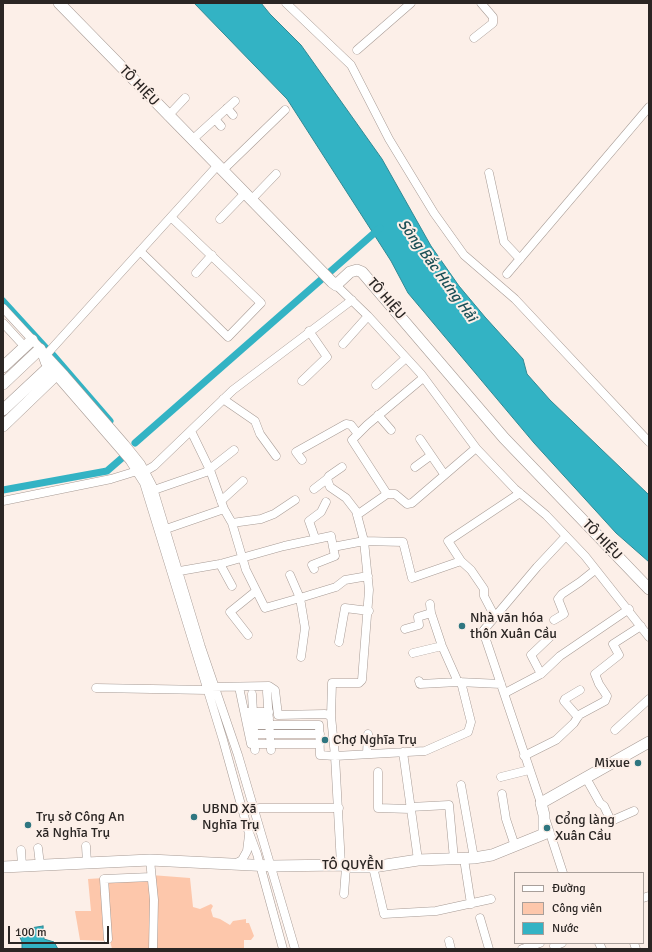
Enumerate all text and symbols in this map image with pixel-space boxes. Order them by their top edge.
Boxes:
street label: TÔ HIỆU [116,62,162,110]
water label: Sông Bắc Hưng Hải [394,216,480,326]
street label: TÔ HIỆU [363,275,409,323]
street label: TÔ HIỆU [579,516,625,564]
place label: Nhà văn hóa thôn Xuân Cầu [470,610,557,642]
marker: Nhà văn hóa thôn Xuân Cầu [457,621,467,631]
place label: Chợ Nghĩa Trụ [333,732,417,748]
marker: Chợ Nghĩa Trụ [320,735,330,745]
place label: Mixue [594,755,630,771]
marker: Mixue [633,758,643,768]
place label: UBND Xã Nghĩa Trụ [202,801,260,834]
place label: Trụ sở Công An xã Nghĩa Trụ [36,809,125,842]
marker: UBND Xã Nghĩa Trụ [189,812,199,822]
place label: Cổng làng Xuân Cầu [555,812,615,844]
marker: Trụ sở Công An xã Nghĩa Trụ [23,820,33,830]
marker: Cổng làng Xuân Cầu [542,823,552,833]
street label: TÔ QUYỀN [322,857,384,873]
legend [514,872,644,944]
text: Đường [552,881,586,896]
text: Công viên [552,901,602,916]
scale bar [10,918,111,944]
text: Nước [552,921,579,936]
text: 100 m [15,925,47,940]

